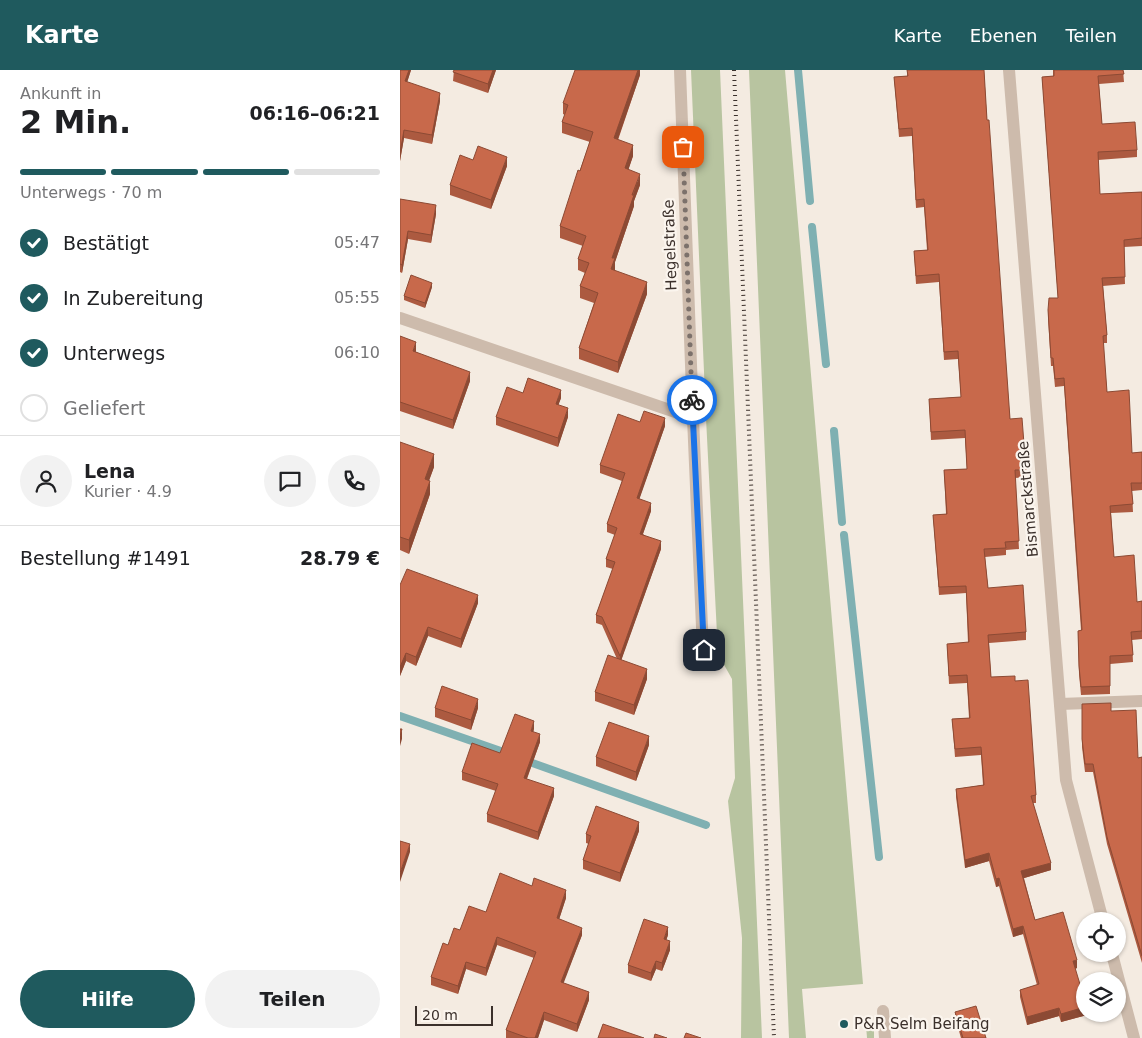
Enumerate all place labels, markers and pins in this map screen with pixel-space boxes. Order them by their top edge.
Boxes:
pin [662,126,704,168]
pin [683,629,725,671]
place label: P&R Selm Beifang [854,1015,989,1033]
marker: P&R Selm Beifang [838,1018,850,1030]

